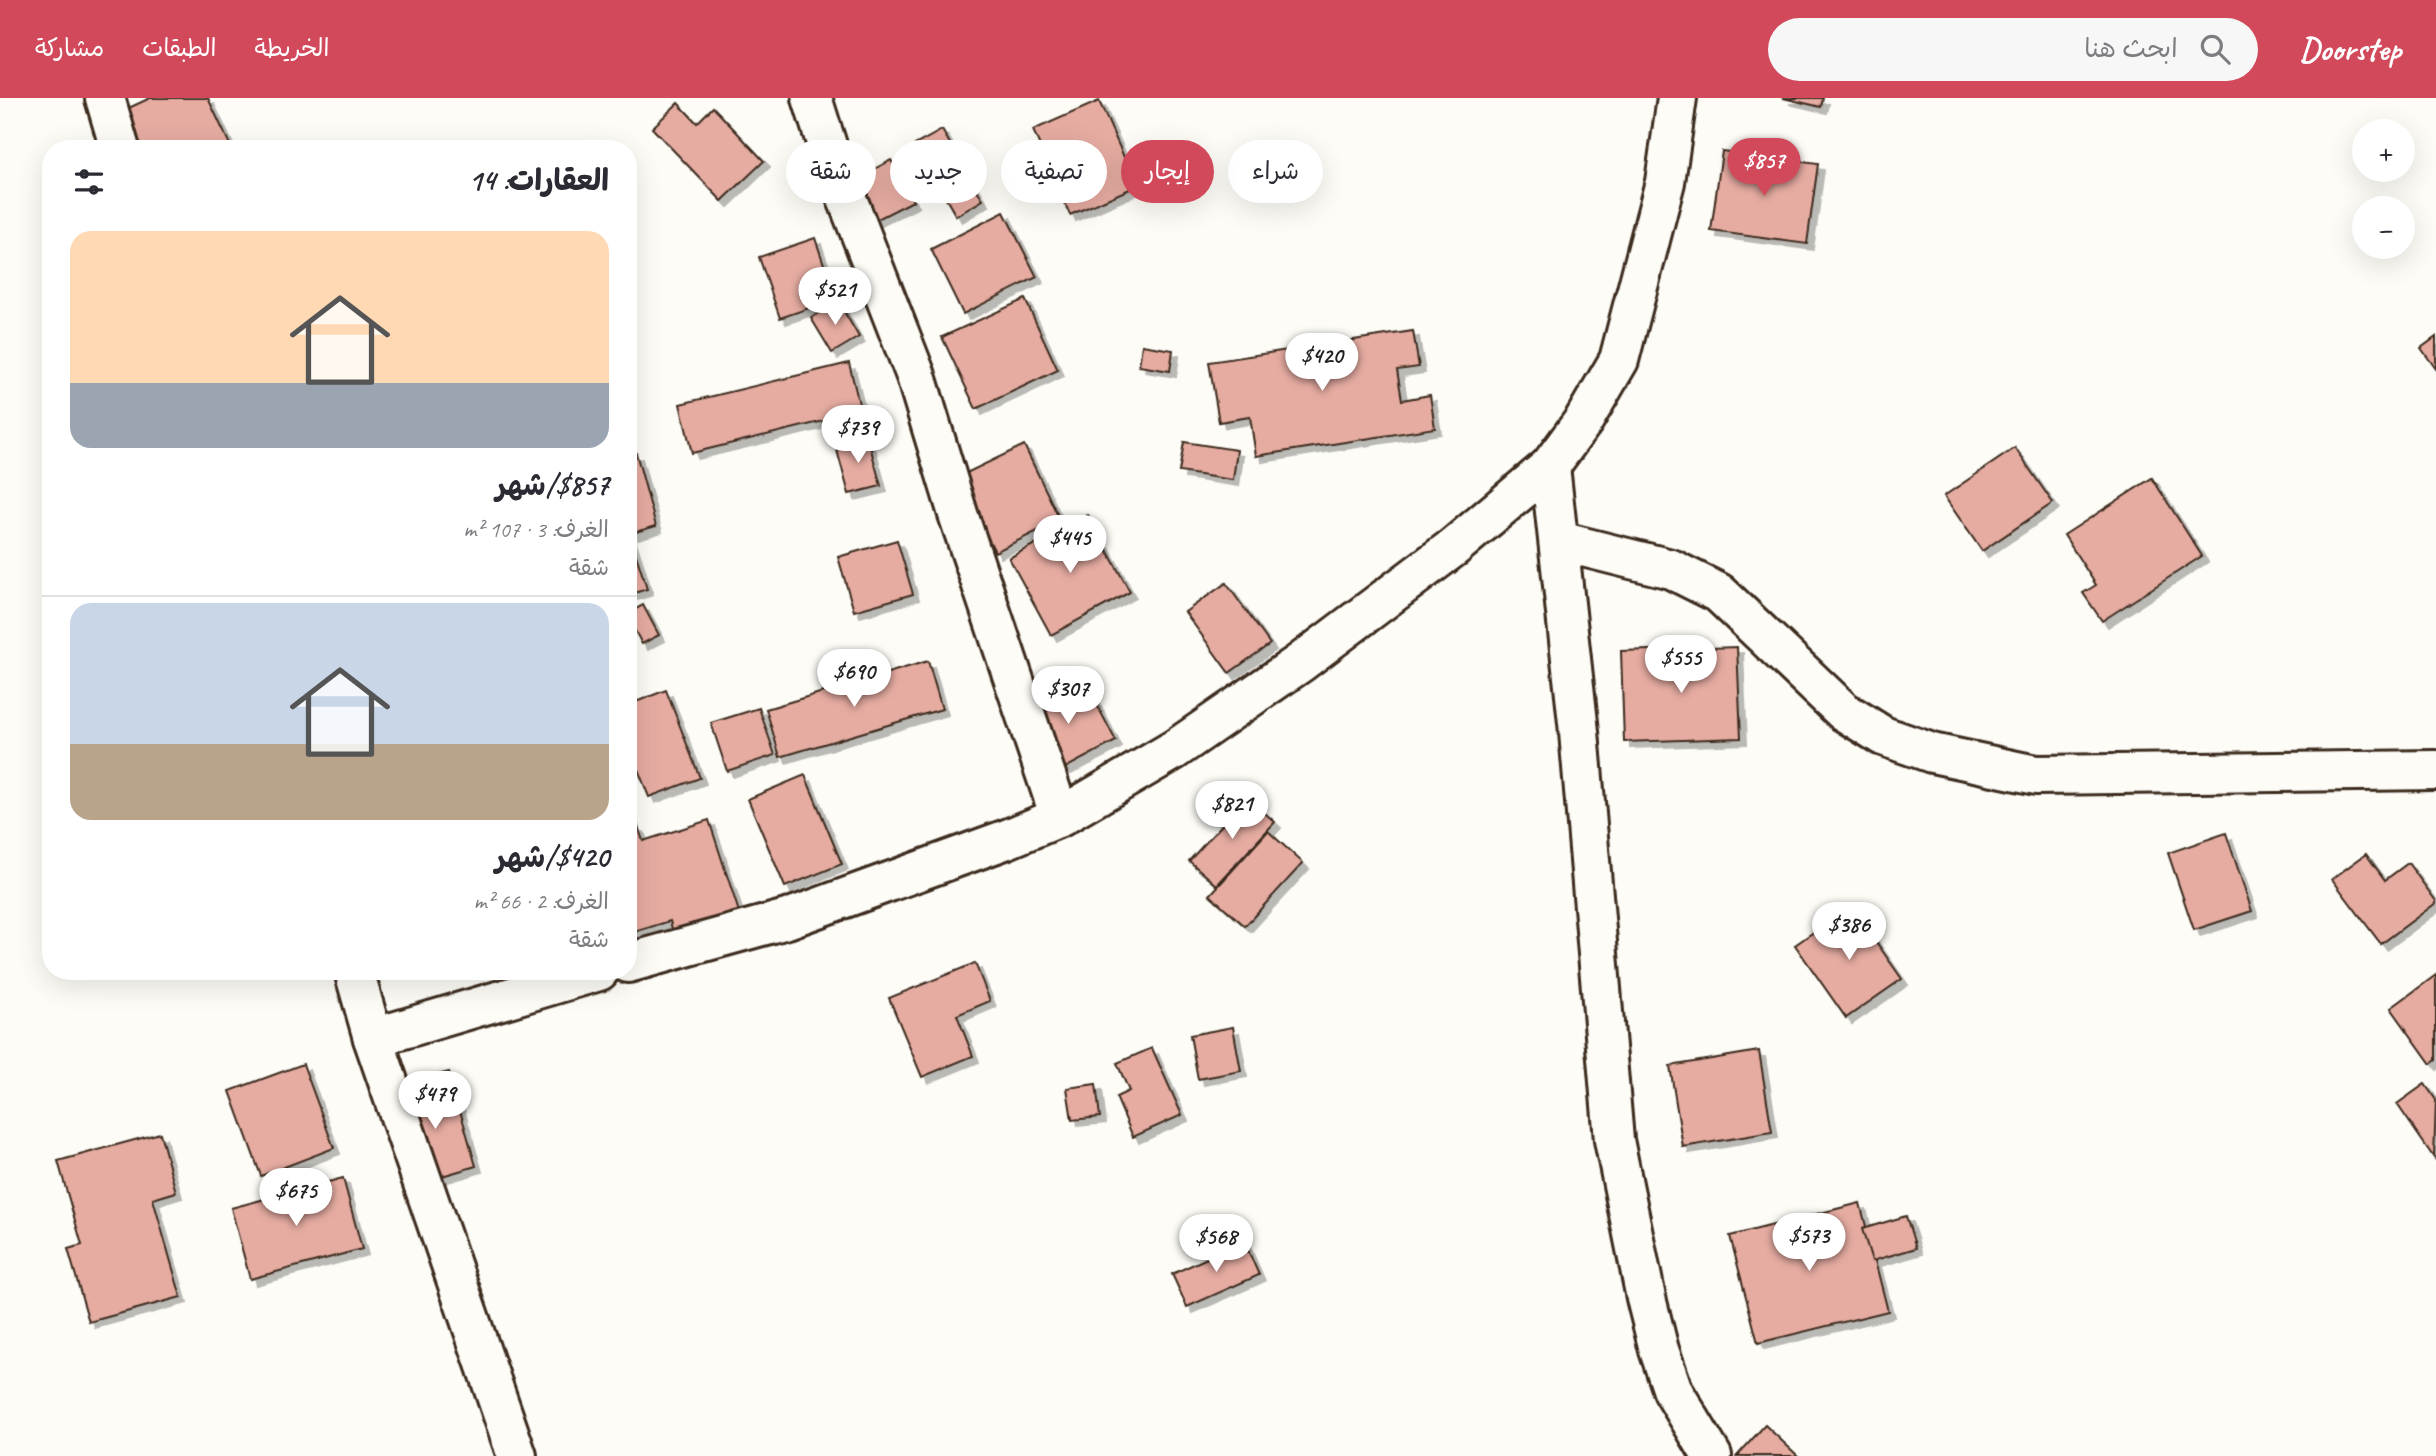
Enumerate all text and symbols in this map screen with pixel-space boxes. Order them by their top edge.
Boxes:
search box [1768,18,2258,81]
text: Doorstep [2300,28,2401,70]
icon: search [2196,30,2234,68]
text: ابحث هنا [2084,32,2178,65]
text: مشاركة [35,33,104,63]
text: الطبقات [142,33,217,63]
text: الخريطة [255,33,329,63]
map controls [2352,119,2415,259]
button: + [2352,119,2415,182]
pin: $857 [1723,139,1805,198]
chip: شقة [786,140,876,203]
chip: جديد [890,140,987,203]
chip: تصفية [1001,140,1107,203]
chip: إيجار [1121,140,1214,203]
chip: شراء [1228,140,1323,203]
text: $857 [1744,146,1784,175]
text: العقارات: 14 [468,161,609,199]
icon: filters [70,163,108,201]
button: − [2352,196,2415,259]
pin: $521 [794,268,876,327]
text: $521 [814,275,856,304]
icon: home [277,277,403,403]
pin: $420 [1281,334,1363,393]
text: $420 [1301,341,1343,370]
pin: $739 [817,406,899,465]
text: $739 [837,413,879,442]
text: $857/شهر [496,466,609,504]
text: الغرف: 3 · 107 m² [463,515,609,544]
pin: $445 [1029,516,1111,575]
text: $445 [1049,523,1091,552]
text: شقة [569,553,609,582]
pin: $555 [1640,636,1722,695]
text: $555 [1661,643,1701,672]
icon: home [277,649,403,775]
pin: $690 [813,650,895,709]
text: $690 [833,657,875,686]
pin: $307 [1027,666,1109,726]
text: $307 [1047,674,1089,703]
pin: $821 [1191,782,1273,841]
text: $821 [1211,789,1253,818]
text: $420/شهر [495,838,609,876]
text: الغرف: 2 · 66 m² [474,887,609,916]
pin: $386 [1808,902,1890,962]
text: $386 [1828,910,1870,939]
text: شقة [569,925,609,954]
pin: $479 [394,1072,476,1131]
text: $479 [414,1079,456,1108]
pin: $675 [255,1168,337,1228]
text: $675 [275,1176,317,1205]
pin: $568 [1175,1214,1257,1274]
pin: $573 [1768,1214,1850,1273]
text: $573 [1789,1221,1829,1250]
text: $568 [1195,1222,1237,1251]

